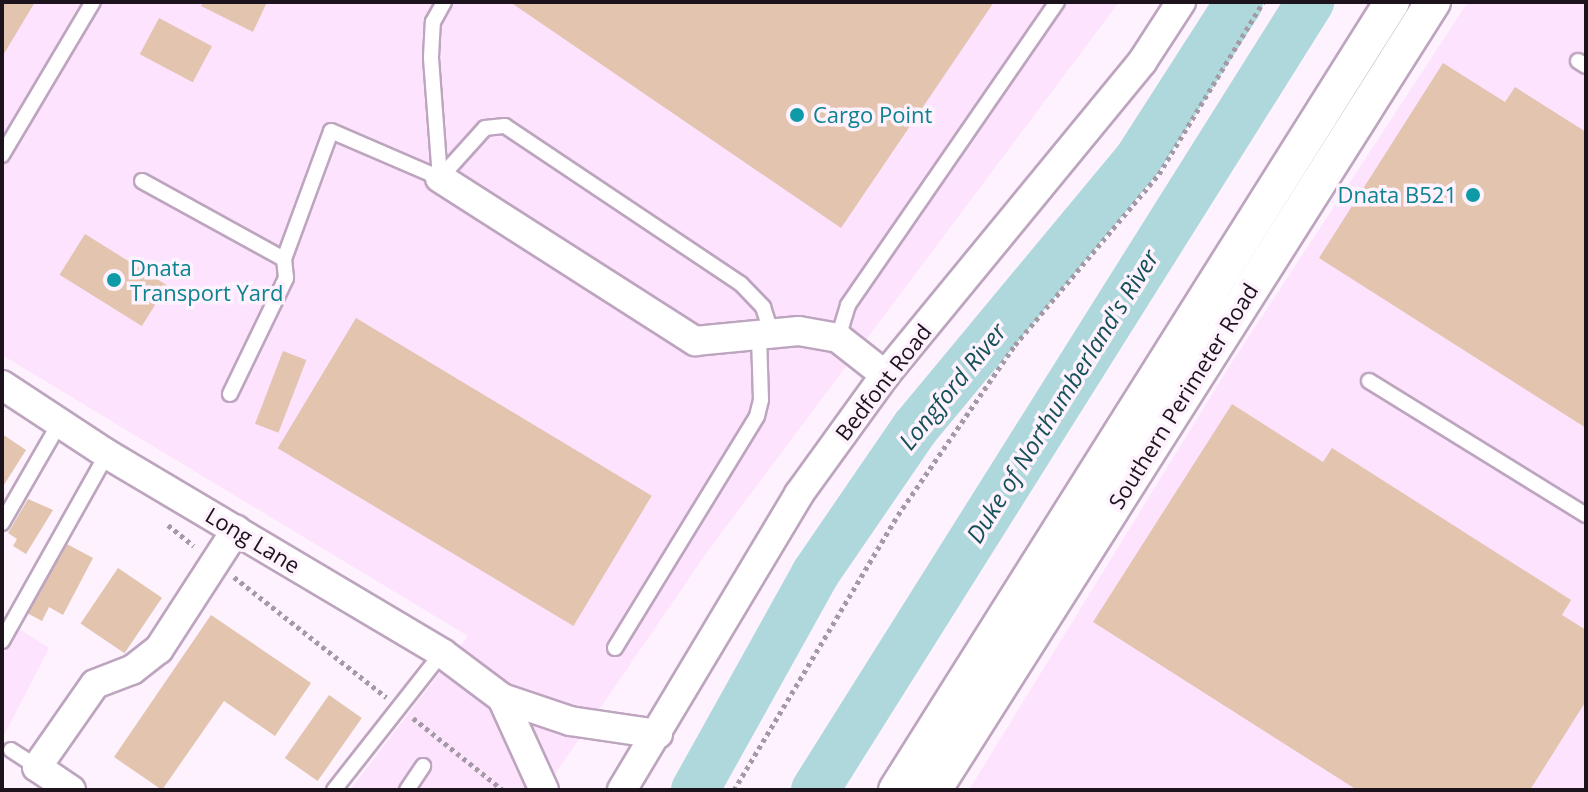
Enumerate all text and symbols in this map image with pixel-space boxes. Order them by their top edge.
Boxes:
place label: Cargo Point [813,102,932,128]
marker: Cargo Point [788,106,806,124]
place label: Dnata B521 [1338,182,1457,208]
marker: Dnata B521 [1464,186,1482,204]
water label: Duke of Northumberland's River [960,244,1164,548]
place label: Dnata Transport Yard [130,254,284,306]
marker: Dnata Transport Yard [105,271,123,289]
street label: Southern Perimeter Road [1103,278,1263,514]
water label: Longford River [892,317,1012,455]
street label: Bedfont Road [829,319,937,445]
street label: Long Lane [201,502,305,578]

